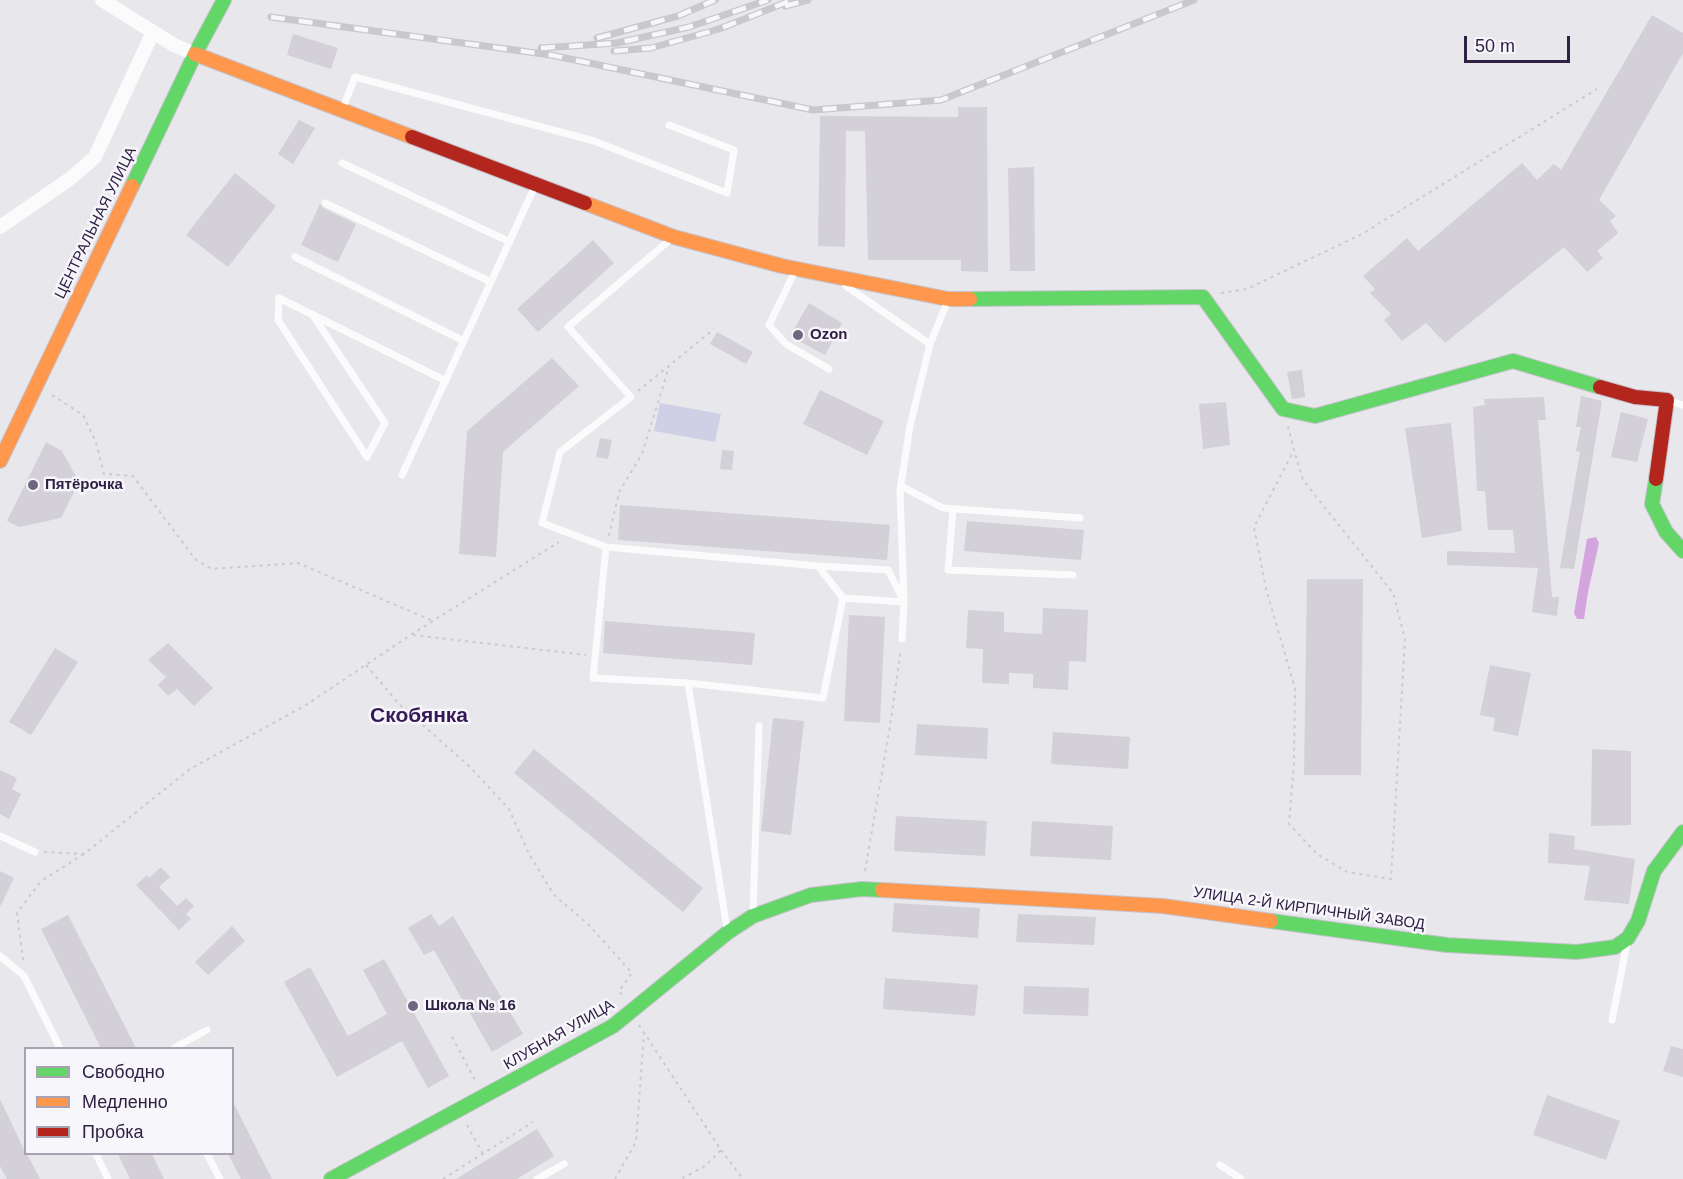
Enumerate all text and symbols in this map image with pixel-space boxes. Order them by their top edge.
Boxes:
scale bar [1467,24,1574,62]
text: 50 m [1475,36,1515,56]
street label: ЦЕНТРАЛЬНАЯ УЛИЦА [51,144,141,302]
place label: Ozon [810,326,847,344]
marker: Ozon [791,328,805,342]
place label: Пятёрочка [45,476,123,494]
marker: Пятёрочка [26,478,40,492]
district label: Скобянка [370,703,468,729]
street label: УЛИЦА 2-Й КИРПИЧНЫЙ ЗАВОД [1192,884,1426,934]
street label: КЛУБНАЯ УЛИЦА [501,996,617,1074]
place label: Школа № 16 [425,997,516,1015]
marker: Школа № 16 [406,999,420,1013]
legend [24,1047,234,1155]
text: Свободно [82,1062,165,1082]
text: Медленно [82,1092,168,1112]
text: Пробка [82,1122,144,1142]

